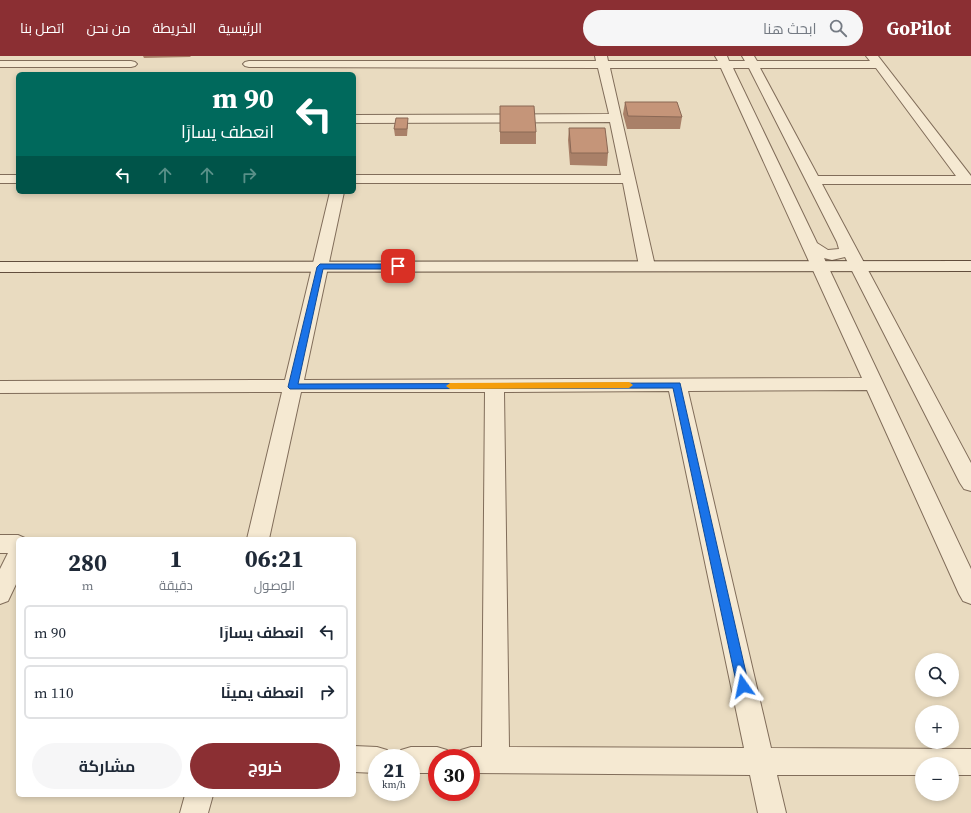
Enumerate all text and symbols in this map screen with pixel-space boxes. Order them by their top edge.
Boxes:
search box [583,10,863,46]
text: GoPilot [887,15,951,41]
icon: search [827,17,849,39]
text: اتصل بنا [20,18,64,38]
text: من نحن [86,18,131,38]
text: الخريطة [153,18,196,38]
text: الرئيسية [218,18,262,38]
text: ابحث هنا [763,18,817,39]
text: 90 m [212,79,274,117]
icon: left [288,88,340,140]
text: انعطف يسارًا [181,119,274,144]
icon: left [112,164,134,186]
icon: ahead [154,164,176,186]
icon: ahead [196,164,218,186]
icon: right [238,164,260,186]
pin [381,249,415,283]
icon: arrive [387,255,409,277]
text: 1 [169,542,182,575]
text: 06:21 [245,542,304,575]
text: 280 [68,546,107,579]
text: m [82,577,93,594]
text: دقيقة [159,577,193,594]
text: الوصول [254,577,295,594]
icon: left [316,621,338,643]
text: 90 m [34,622,66,643]
text: انعطف يسارًا [219,622,304,643]
map controls [915,653,959,801]
button: search [915,653,959,697]
position arrow [722,665,764,707]
icon: right [316,681,338,703]
text: 110 m [34,682,74,703]
text: انعطف يمينًا [221,682,304,703]
button: + [915,705,959,749]
button: مشاركة [32,743,182,789]
button: خروج [190,743,340,789]
speed limit sign: 30 [428,749,480,801]
text: 21 [383,756,405,784]
button: − [915,757,959,801]
text: km/h [382,778,406,791]

